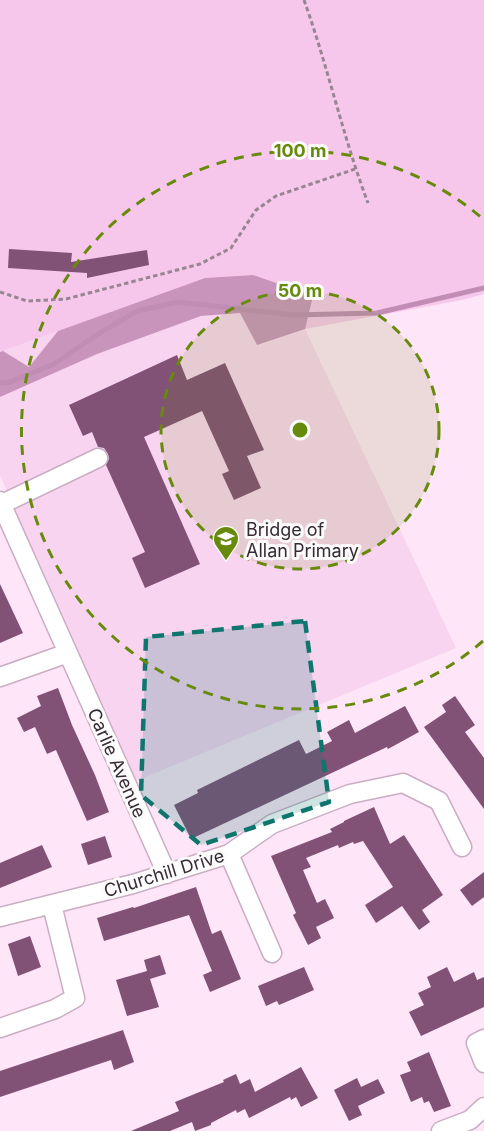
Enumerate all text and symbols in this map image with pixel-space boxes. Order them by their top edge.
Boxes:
text: 100 m [274,140,326,161]
text: 50 m [278,280,322,301]
centre of rings [290,420,310,440]
place label: Bridge of Allan Primary [246,519,359,561]
school or university icon: Bridge of Allan Primary [211,524,241,562]
street label: Carlie Avenue [83,705,151,821]
street label: Churchill Drive [101,845,227,901]

